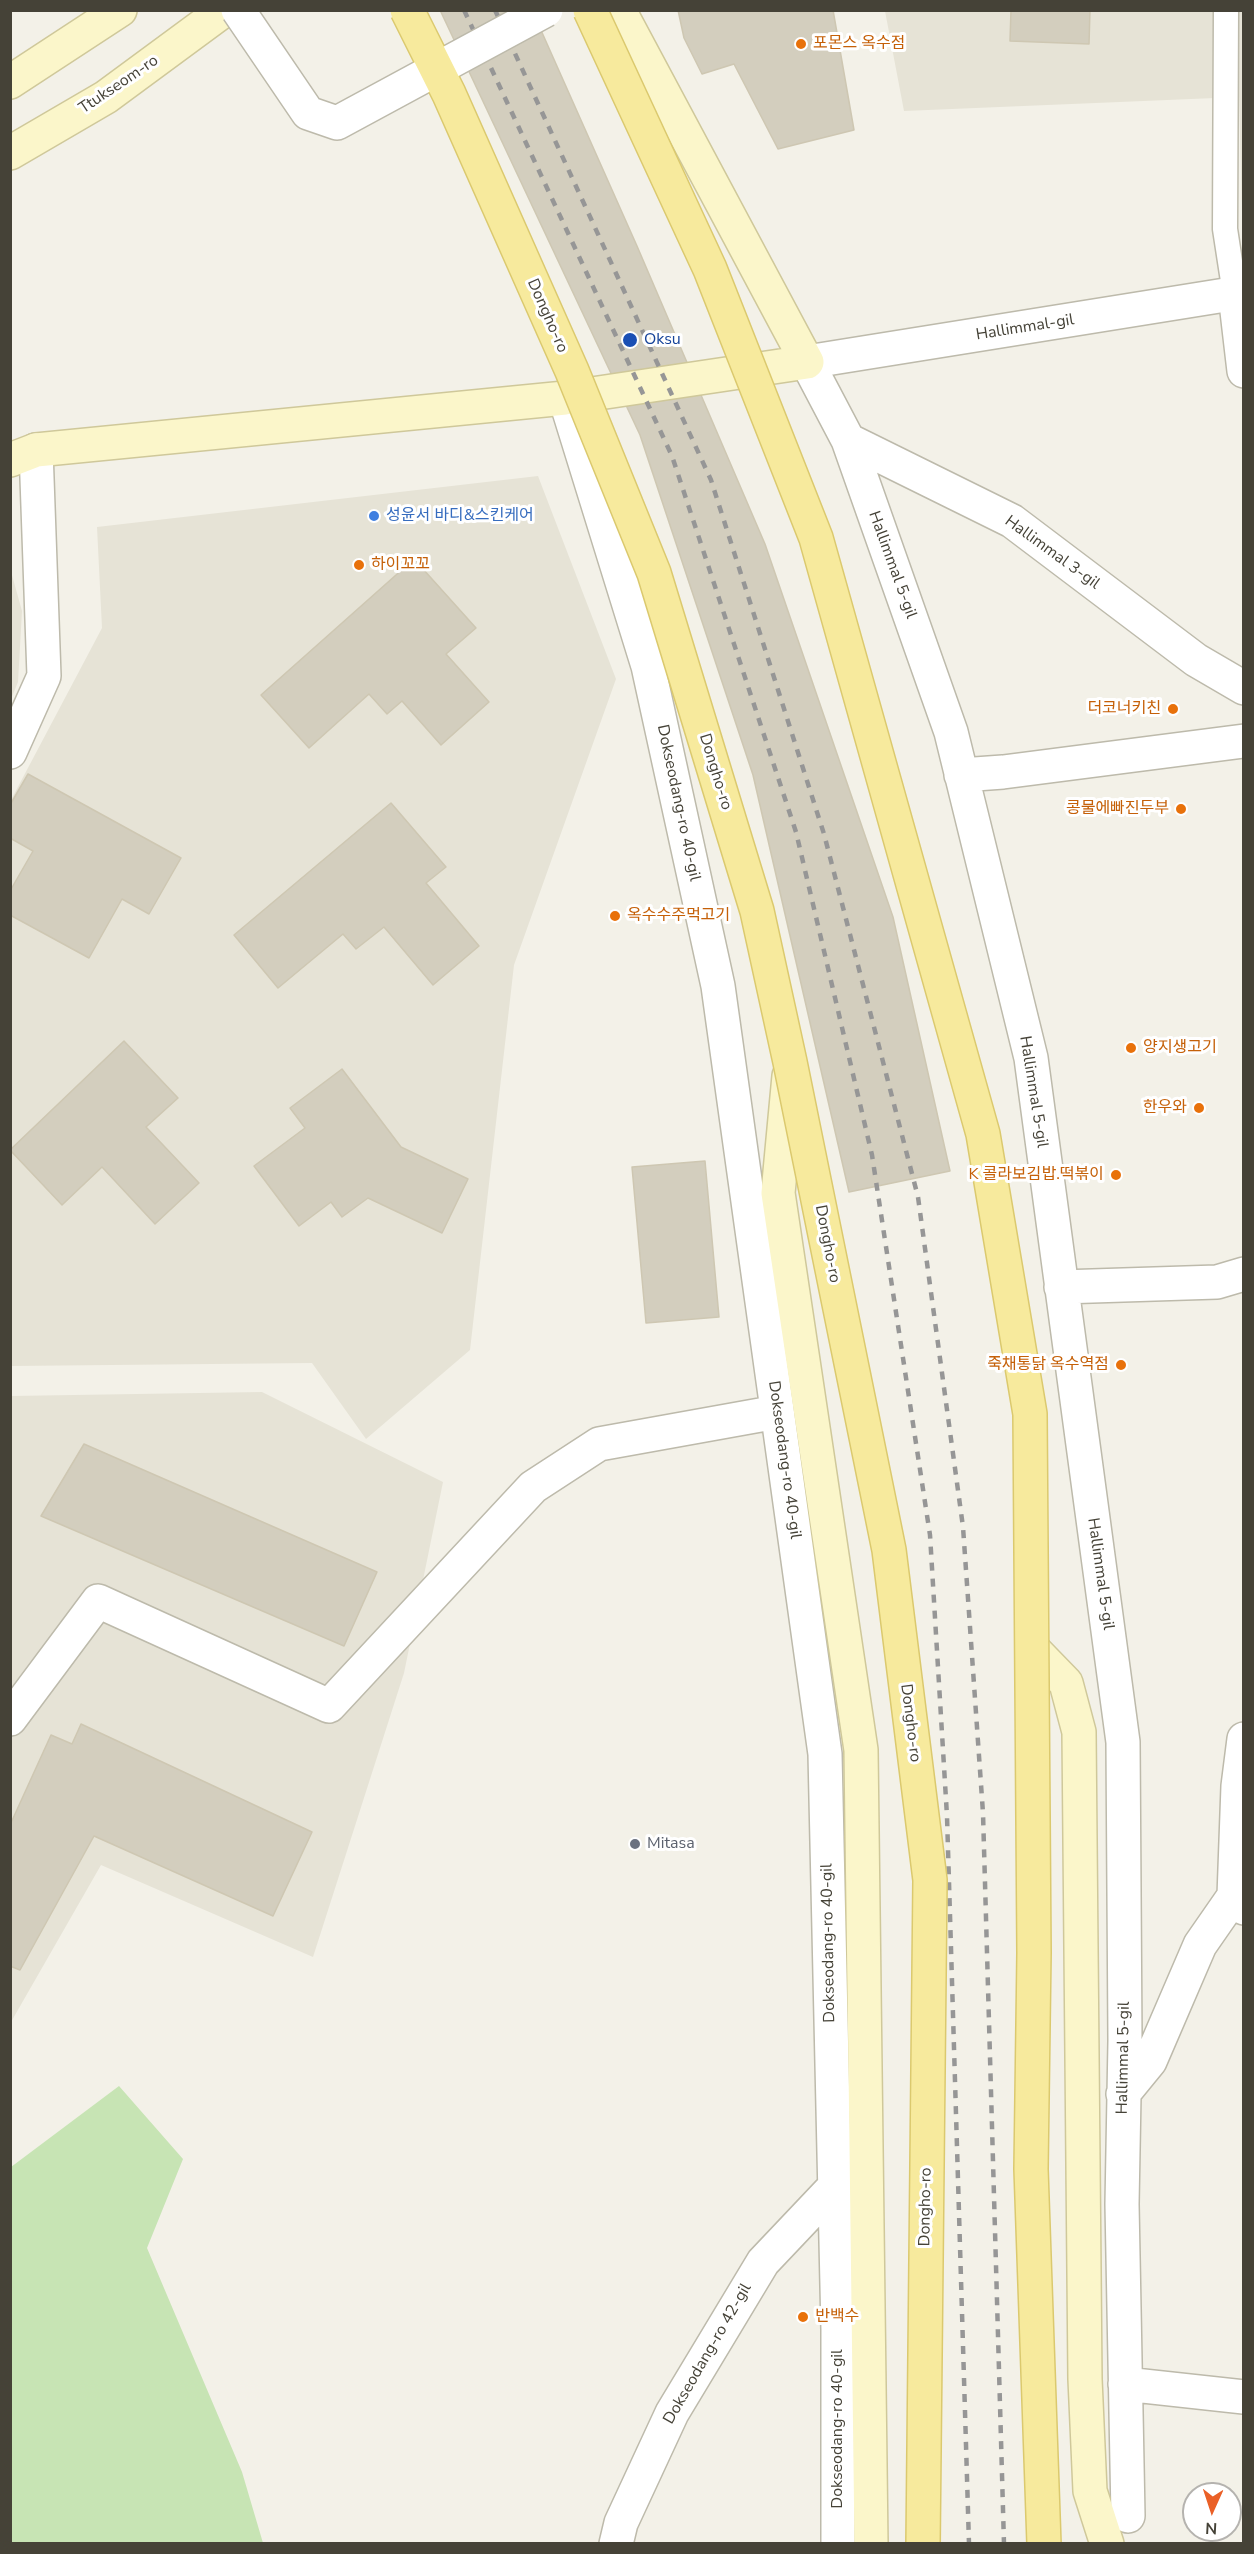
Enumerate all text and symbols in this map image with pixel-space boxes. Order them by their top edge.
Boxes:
place label: 포몬스 옥수점 [813,34,905,54]
marker: 포몬스 옥수점 [794,37,808,51]
street label: Ttukseom-ro [76,51,162,119]
street label: Dongho-ro [522,276,572,356]
street label: Hallimmal-gil [975,311,1075,345]
place label: Oksu [644,330,681,350]
marker: Oksu [621,331,639,349]
place label: 성윤서 바디&스킨케어 [386,506,534,526]
marker: 성윤서 바디&스킨케어 [367,509,381,523]
street label: Hallimmal 5-gil [864,509,920,621]
street label: Hallimmal 3-gil [1001,512,1103,594]
place label: 하이꼬꼬 [371,555,430,575]
marker: 하이꼬꼬 [352,558,366,572]
place label: 더코너키친 [1087,699,1161,719]
marker: 더코너키친 [1166,702,1180,716]
street label: Dokseodang-ro 40-gil [652,723,704,883]
street label: Dongho-ro [694,732,736,812]
place label: 콩물에빠진두부 [1066,799,1169,819]
marker: 콩물에빠진두부 [1174,802,1188,816]
place label: 옥수수주먹고기 [627,906,730,926]
marker: 옥수수주먹고기 [608,909,622,923]
street label: Hallimmal 5-gil [1015,1035,1051,1149]
place label: 양지생고기 [1143,1038,1217,1058]
marker: 양지생고기 [1124,1041,1138,1055]
place label: 한우와 [1143,1098,1187,1118]
marker: 한우와 [1192,1101,1206,1115]
place label: K 콜라보김밥.떡볶이 [968,1165,1104,1185]
marker: K 콜라보김밥.떡볶이 [1109,1168,1123,1182]
street label: Dongho-ro [810,1204,844,1284]
place label: 죽채통닭 옥수역점 [987,1355,1109,1375]
marker: 죽채통닭 옥수역점 [1114,1358,1128,1372]
street label: Dokseodang-ro 40-gil [763,1380,805,1540]
street label: Hallimmal 5-gil [1083,1517,1117,1631]
street label: Dongho-ro [896,1683,924,1763]
place label: Mitasa [647,1834,695,1854]
marker: Mitasa [628,1837,642,1851]
street label: Dokseodang-ro 40-gil [818,1863,840,2023]
street label: Hallimmal 5-gil [1113,2001,1135,2115]
street label: Dongho-ro [916,2167,936,2247]
street label: Dokseodang-ro 42-gil [660,2280,756,2428]
place label: 반백수 [815,2307,859,2327]
marker: 반백수 [796,2310,810,2324]
street label: Dokseodang-ro 40-gil [828,2349,848,2509]
north arrow [1182,2482,1242,2542]
text: N [1205,2517,1218,2539]

